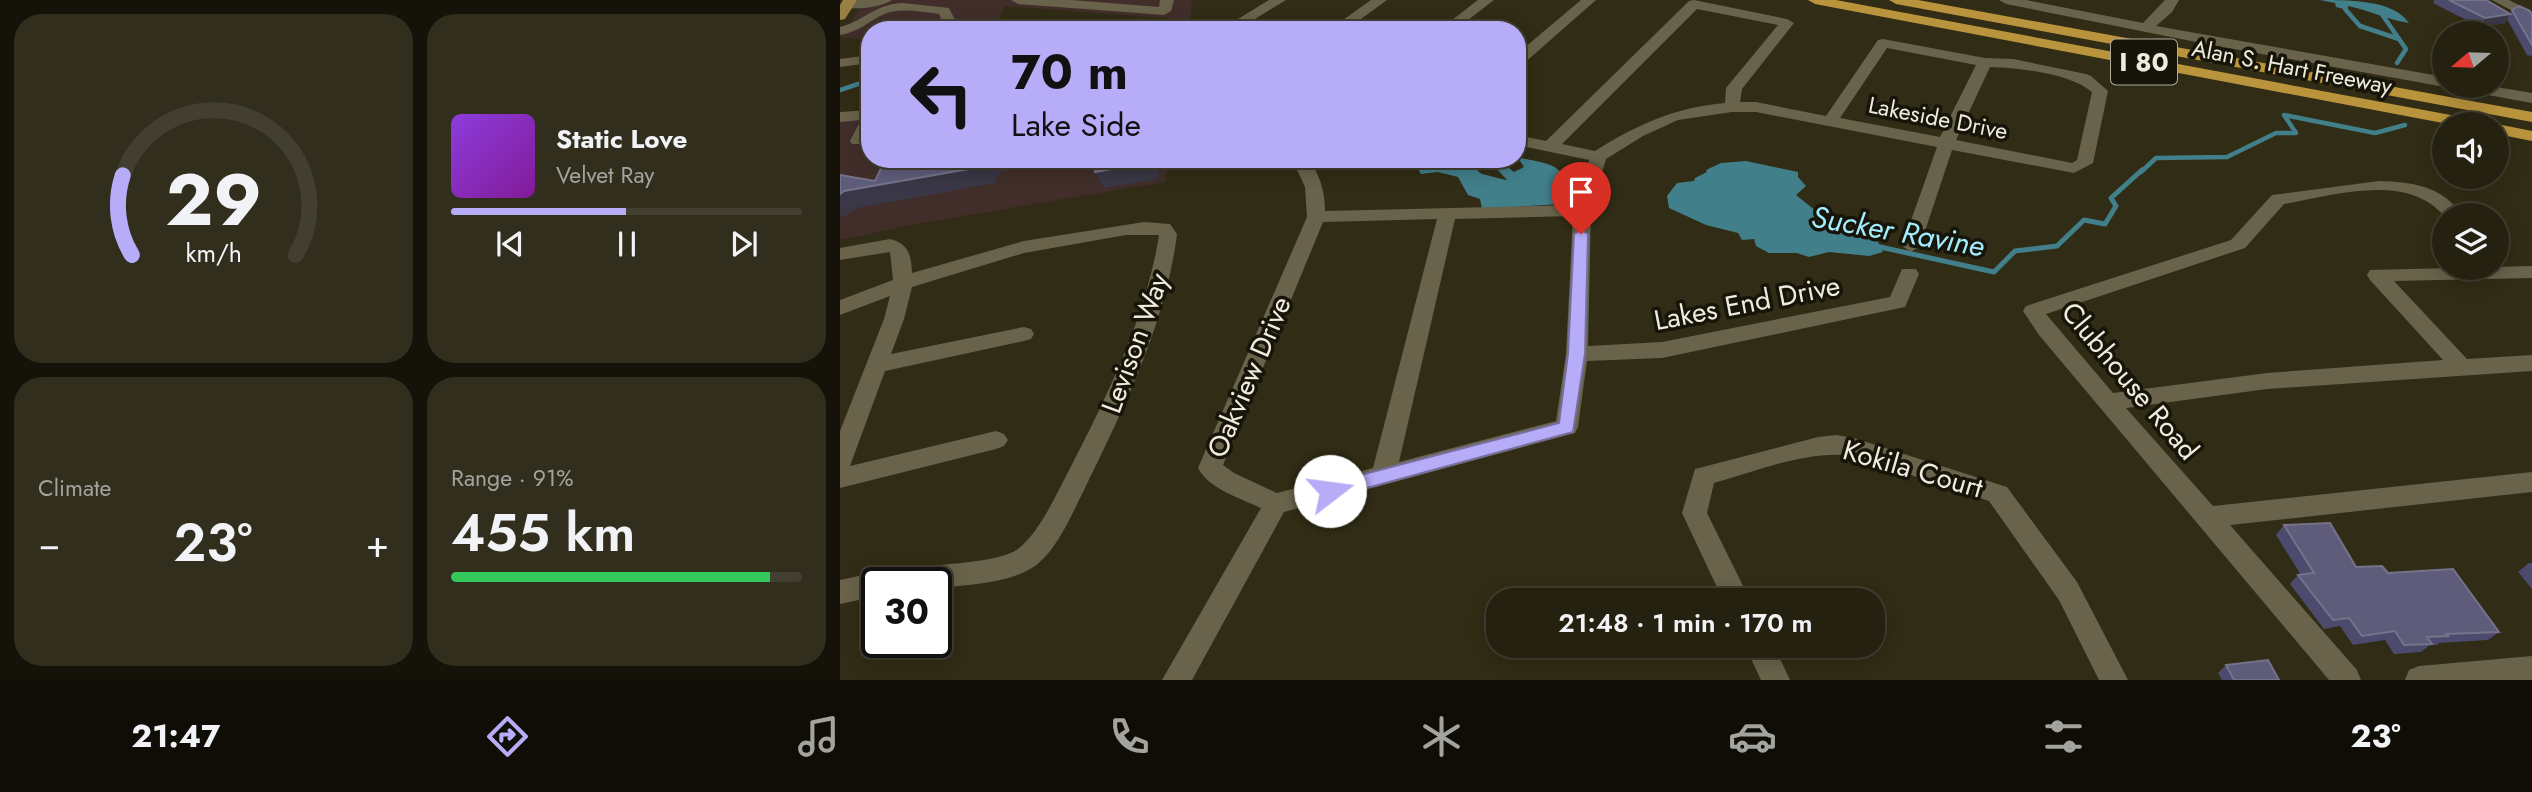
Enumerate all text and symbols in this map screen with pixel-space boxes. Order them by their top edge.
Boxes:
north arrow [2432,21,2510,98]
map controls [2432,21,2509,280]
street label: Alan S. Hart Freeway [2189,31,2396,103]
text: 70 m [1011,37,1128,107]
road number: I 80 [2111,40,2177,85]
icon: left [896,49,987,140]
street label: Lakeside Drive [1865,88,2011,148]
text: Lake Side [1011,102,1141,148]
button: sound [2432,112,2509,189]
text: Static Love [556,120,688,158]
text: 29 [165,147,262,252]
text: Velvet Ray [556,158,654,192]
pin [1551,162,1611,234]
icon: arrive [1562,173,1600,211]
water label: Sucker Ravine [1808,195,1988,267]
button: layers [2432,203,2509,280]
icon: previous [491,225,529,263]
icon: pause [608,225,646,263]
icon: next [725,225,763,263]
text: km/h [185,235,242,271]
street label: Lakes End Drive [1650,265,1844,341]
street label: Levison Way [1091,267,1180,419]
street label: Oakview Drive [1197,290,1301,464]
street label: Clubhouse Road [2051,293,2209,469]
street label: Kokila Court [1838,429,1988,509]
position arrow [1293,454,1367,528]
text: Range · 91% [451,461,574,495]
text: Climate [38,471,111,505]
text: 455 km [451,495,635,571]
text: 23° [174,505,252,581]
text: − [38,516,60,571]
text: + [366,516,389,571]
speed limit sign: 30 [861,567,952,658]
text: 21:48 · 1 min · 170 m [1558,604,1813,642]
icon: directions [483,712,532,761]
icon: music [794,712,843,761]
icon: phone [1105,712,1154,761]
icon: climate [1417,712,1466,761]
icon: car [1728,712,1777,761]
icon: filters [2039,712,2088,761]
text: 21:47 [131,713,220,759]
text: 23° [2350,713,2401,759]

